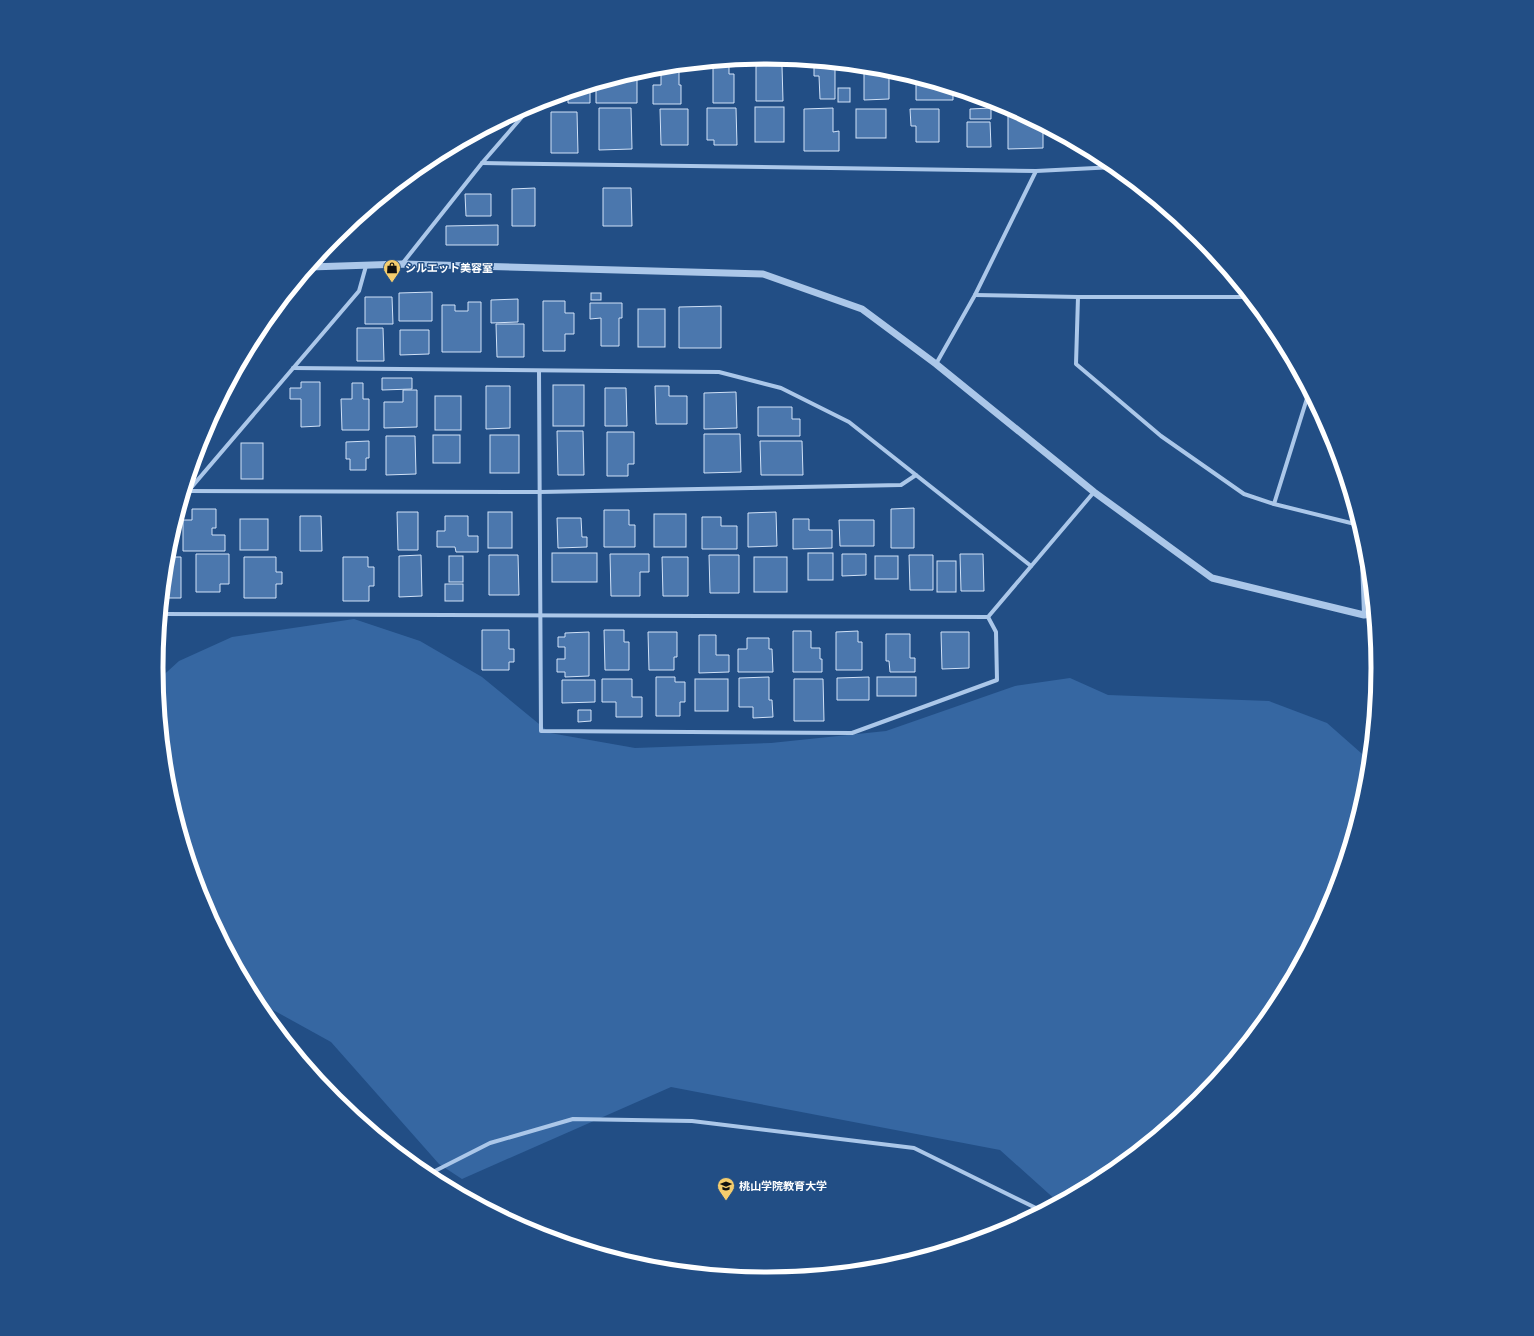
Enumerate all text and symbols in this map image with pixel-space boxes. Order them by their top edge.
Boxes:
shop icon: シルエット美容室 [382,258,402,283]
place label: シルエット美容室 [405,262,493,274]
school or university icon: 桃山学院教育大学 [716,1176,736,1201]
place label: 桃山学院教育大学 [739,1180,827,1192]

